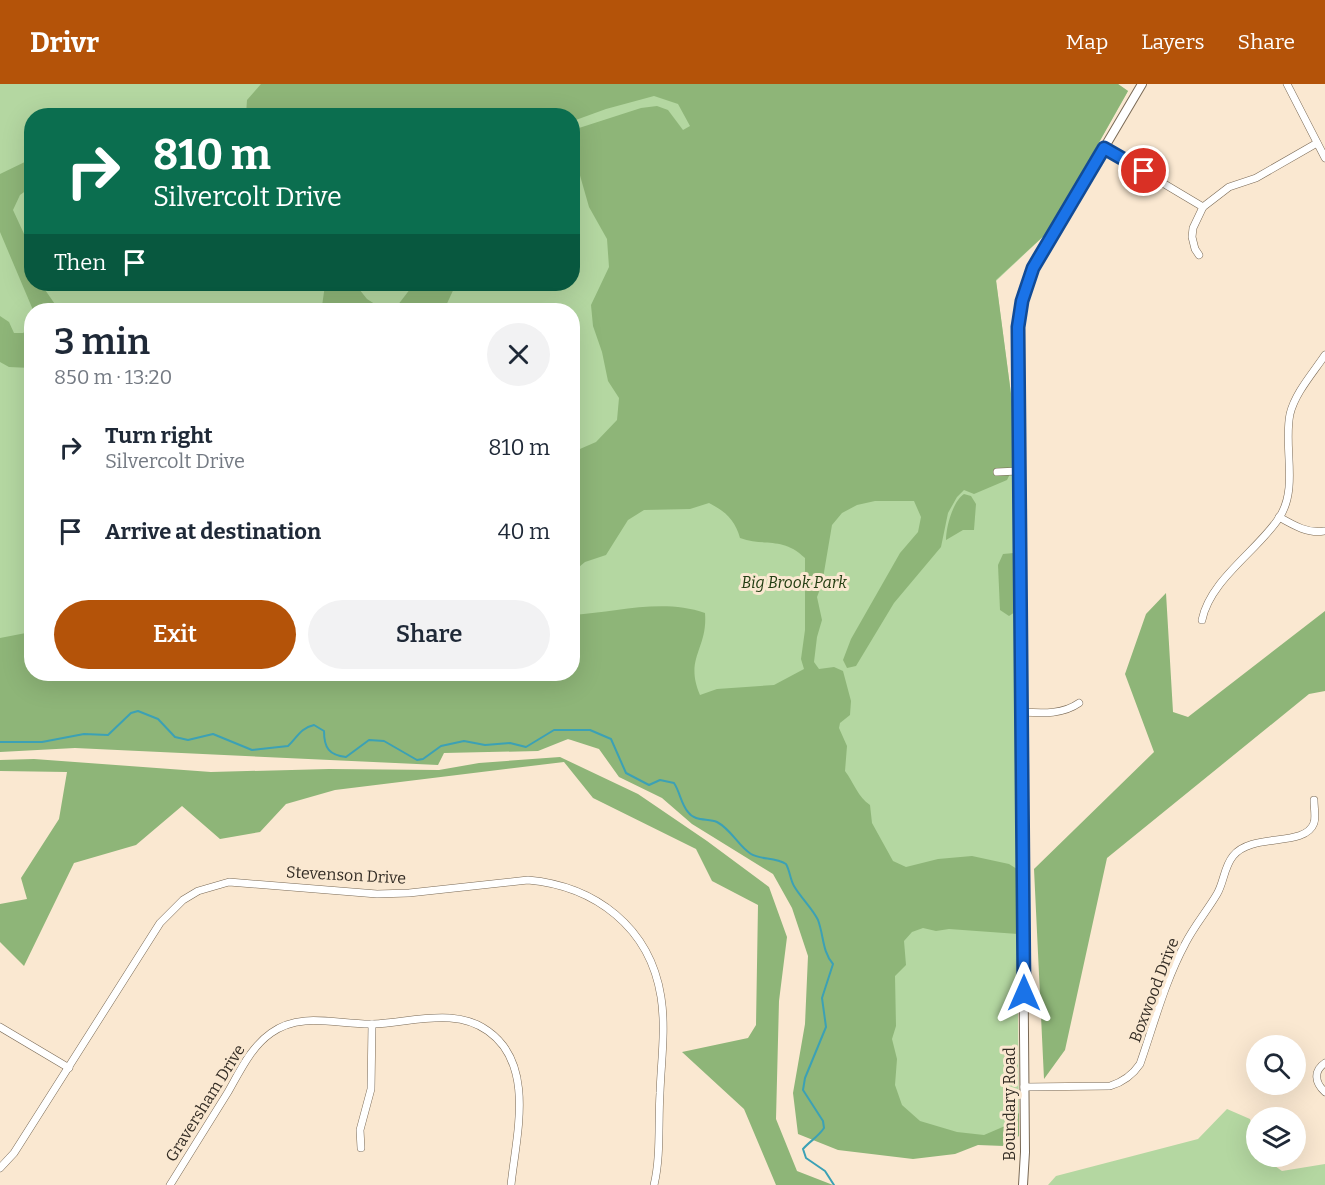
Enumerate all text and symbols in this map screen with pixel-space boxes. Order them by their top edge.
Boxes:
text: Drivr [30,26,99,59]
text: Map [1066,29,1108,55]
text: Layers [1141,29,1205,55]
text: Share [1238,29,1295,55]
text: 810 m [153,130,271,180]
icon: right [54,132,132,210]
pin [1118,145,1169,196]
icon: arrive [1127,154,1160,187]
text: Silvercolt Drive [153,181,342,213]
icon: arrive [118,246,151,279]
text: Then [54,249,106,276]
text: 3 min [54,320,150,364]
button: close [487,323,550,386]
text: 850 m · 13:20 [54,365,172,389]
text: Turn right [105,422,213,449]
icon: right [54,431,87,464]
text: 810 m [488,434,550,461]
text: Silvercolt Drive [105,449,245,473]
icon: arrive [54,515,87,548]
text: Arrive at destination [105,518,321,545]
text: 40 m [498,518,550,545]
park label: Big Brook Park [741,573,847,592]
button: Exit [54,600,296,669]
button: Share [308,600,550,669]
street label: Stevenson Drive [286,862,406,888]
street label: Boxwood Drive [1125,935,1183,1045]
position arrow [992,961,1056,1025]
map controls [1246,1035,1306,1167]
button: search [1246,1035,1306,1095]
street label: Graversham Drive [161,1041,249,1165]
street label: Boundary Road [1000,1047,1019,1161]
button: layers [1246,1107,1306,1167]

